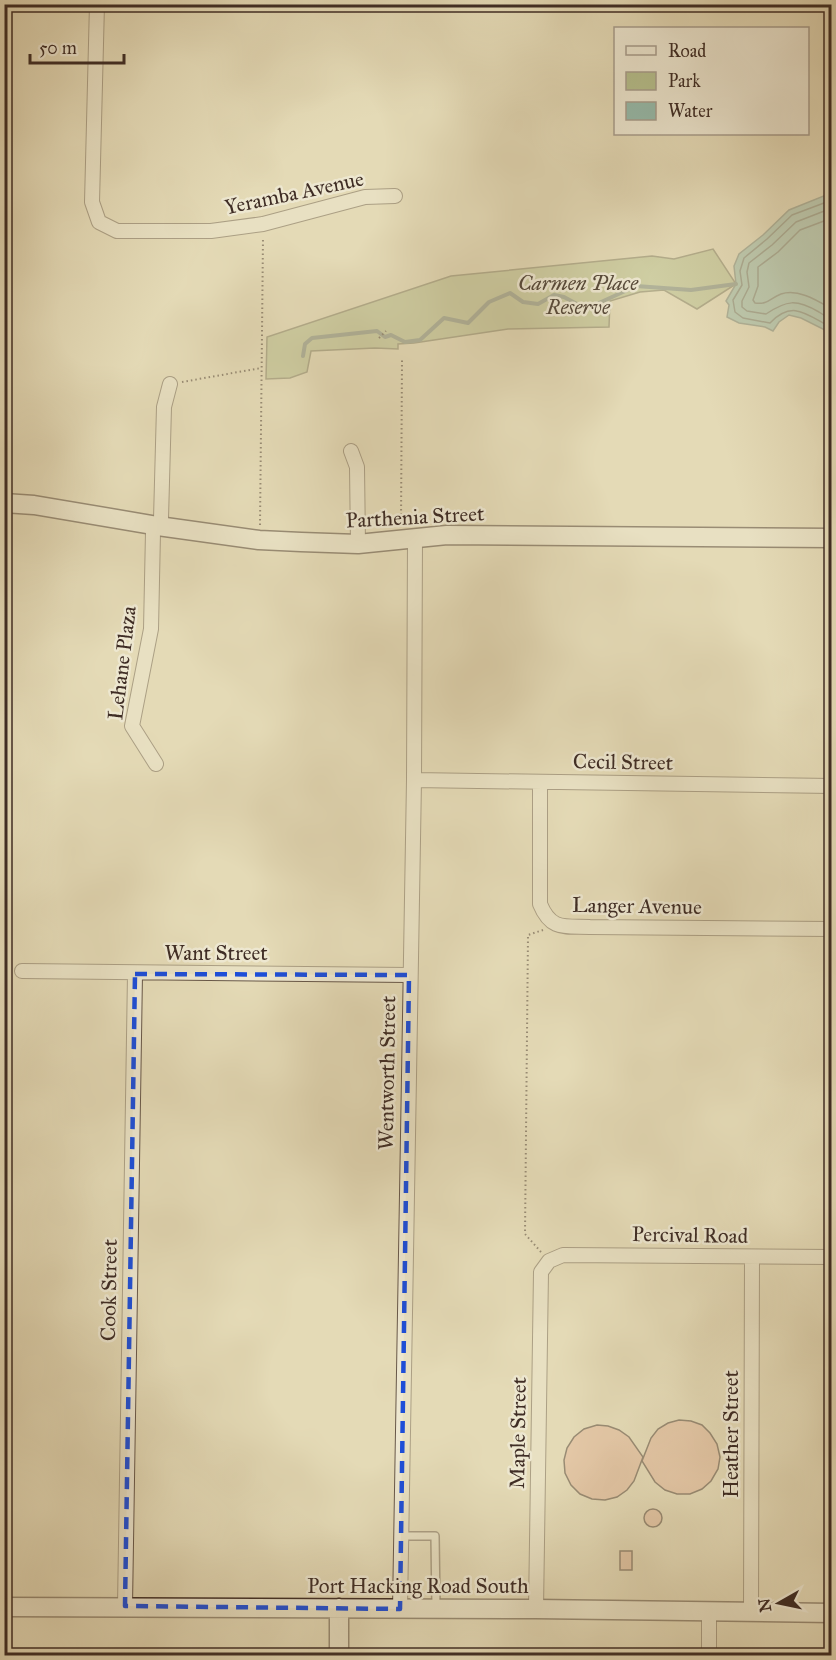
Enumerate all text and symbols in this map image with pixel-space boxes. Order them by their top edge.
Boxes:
scale bar [30,27,124,65]
legend [614,27,809,135]
text: 50 m [39,37,77,59]
text: Road [668,40,706,62]
text: Park [668,70,701,92]
text: Water [668,100,713,122]
street label: Yeramba Avenue [222,166,366,220]
park label: Carmen Place Reserve [518,270,639,320]
street label: Parthenia Street [345,500,486,534]
street label: Lehane Plaza [102,604,142,721]
street label: Cecil Street [573,748,674,776]
street label: Langer Avenue [572,892,702,920]
street label: Want Street [164,940,268,966]
street label: Wentworth Street [373,995,401,1150]
street label: Percival Road [632,1221,749,1249]
street label: Cook Street [95,1238,123,1341]
street label: Heather Street [718,1369,744,1498]
street label: Maple Street [504,1376,532,1489]
street label: Port Hacking Road South [307,1573,529,1599]
north arrow [749,1573,809,1633]
text: N [754,1597,775,1613]

